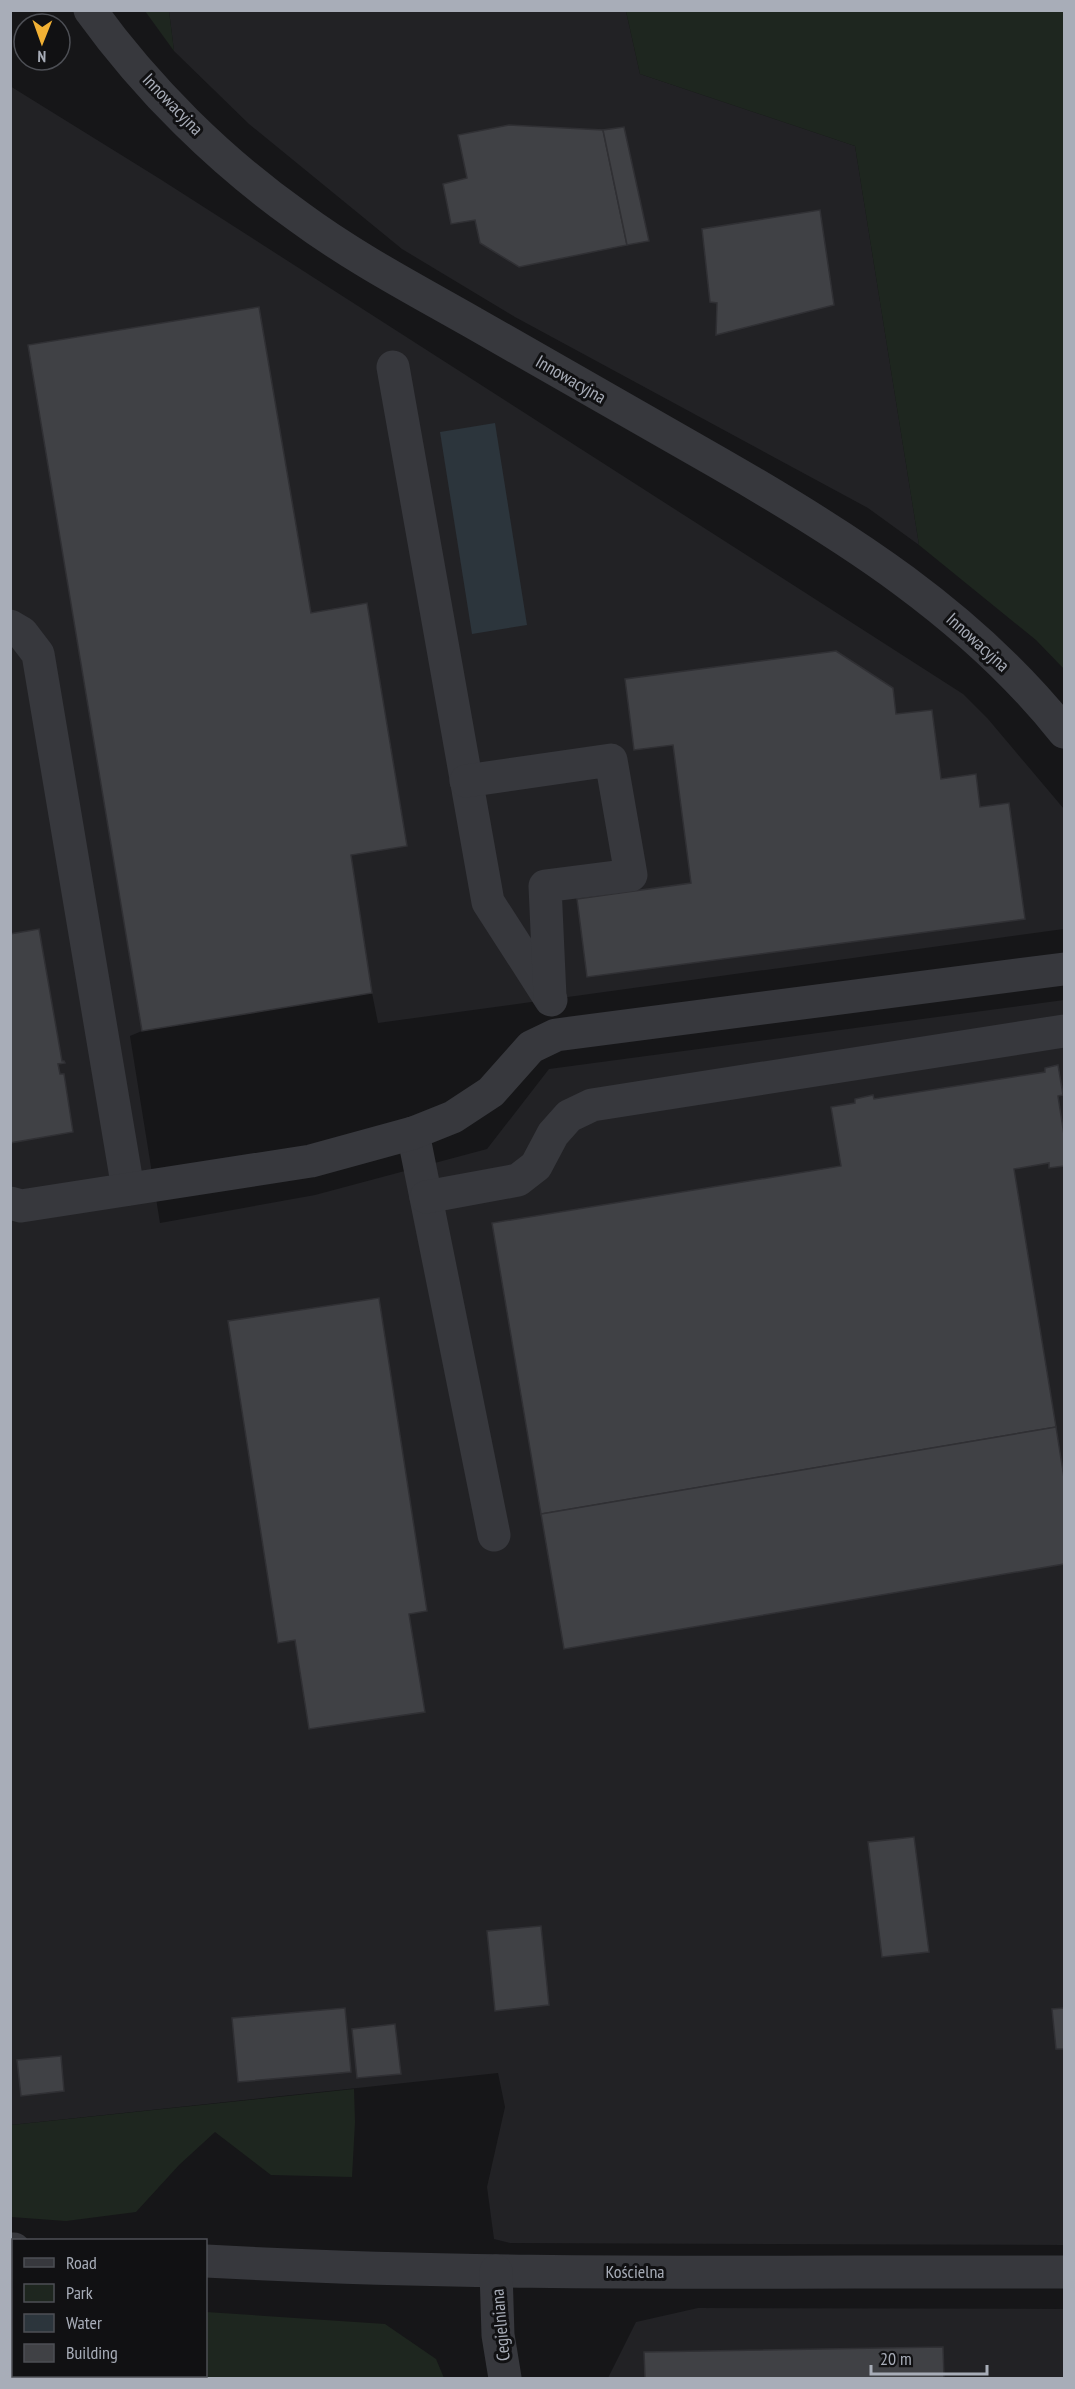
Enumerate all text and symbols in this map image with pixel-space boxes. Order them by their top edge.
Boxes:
north arrow [12,12,72,72]
text: N [37,47,46,67]
street label: Innowacyjna [138,68,208,140]
street label: Innowacyjna [532,350,610,408]
street label: Innowacyjna [942,608,1014,676]
legend [12,2239,207,2377]
text: Road [66,2251,97,2274]
street label: Kościelna [605,2260,665,2283]
text: Park [66,2281,93,2304]
street label: Cegielniana [485,2288,515,2362]
text: Water [66,2311,102,2334]
scale bar [871,2338,986,2376]
text: Building [66,2341,118,2364]
text: 20 m [880,2347,912,2370]

